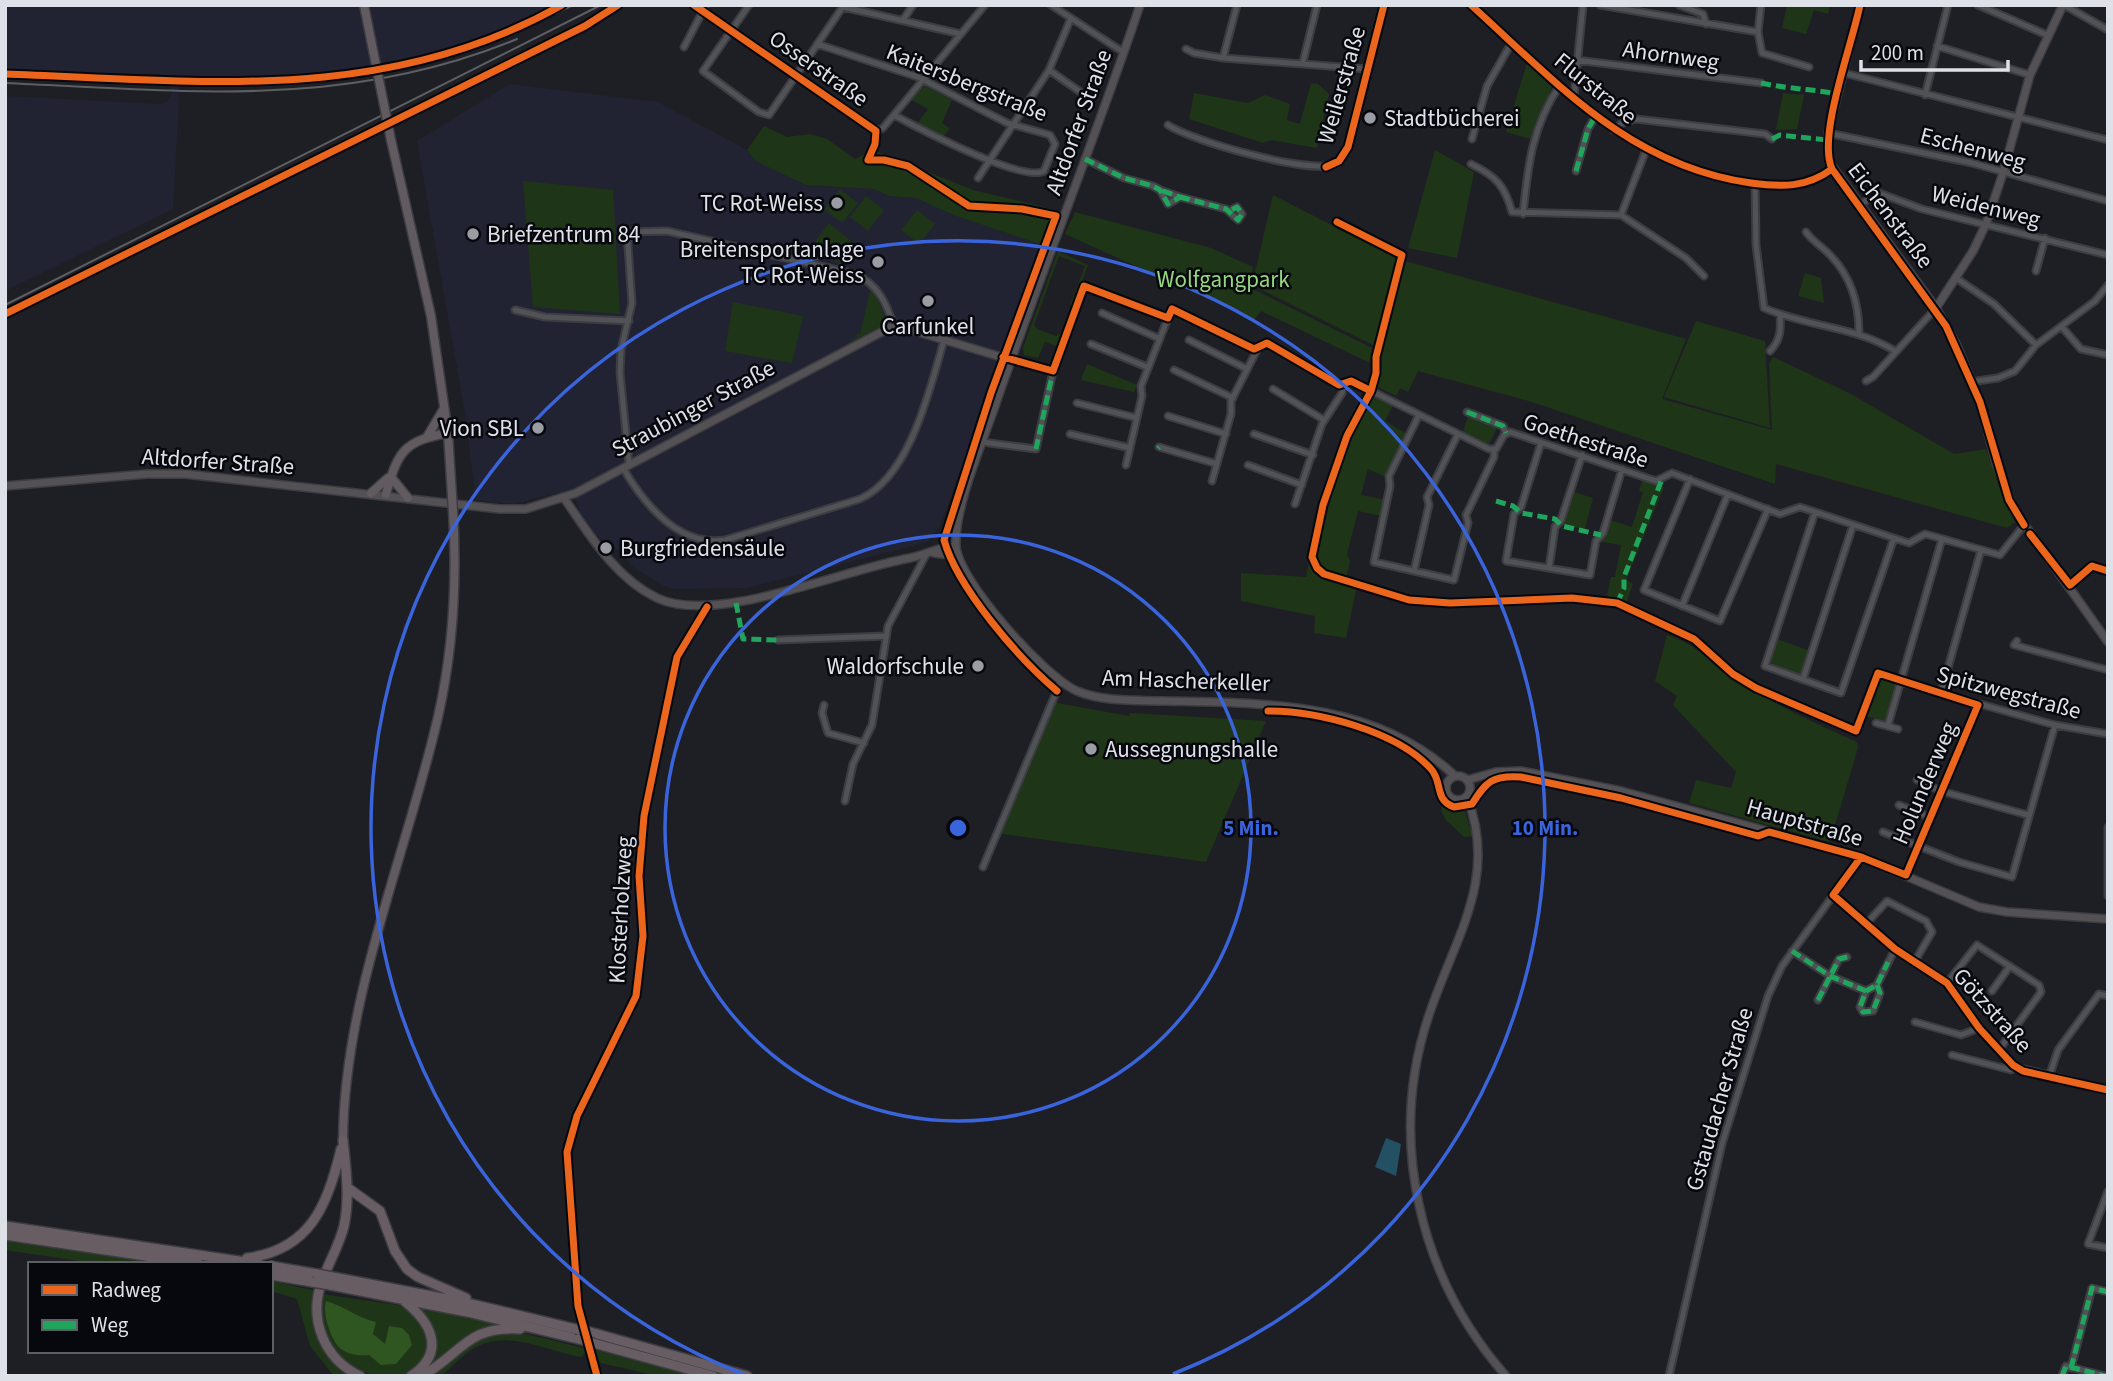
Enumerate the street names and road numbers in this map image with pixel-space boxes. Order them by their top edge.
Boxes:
street label: Osserstraße [762,22,875,115]
street label: Weilerstraße [1309,22,1374,148]
street label: Ahornweg [1620,32,1722,79]
street label: Kaitersbergstraße [881,35,1052,130]
street label: Altdorfer Straße [1037,45,1120,200]
street label: Flurstraße [1547,45,1644,132]
street label: Eschenweg [1916,119,2030,178]
street label: Eichenstraße [1840,155,1942,275]
street label: Weidenweg [1928,177,2044,236]
street label: Straubinger Straße [606,352,781,465]
street label: Goethestraße [1519,405,1653,476]
street label: Altdorfer Straße [141,440,295,483]
street label: Spitzwegstraße [1933,657,2085,728]
street label: Am Hascherkeller [1101,661,1272,700]
street label: Holunderweg [1884,716,1965,850]
street label: Hauptstraße [1743,790,1867,855]
street label: Klosterholzweg [600,835,641,985]
street label: Götzstraße [1945,960,2040,1060]
street label: Gstaudacher Straße [1678,1004,1761,1195]

